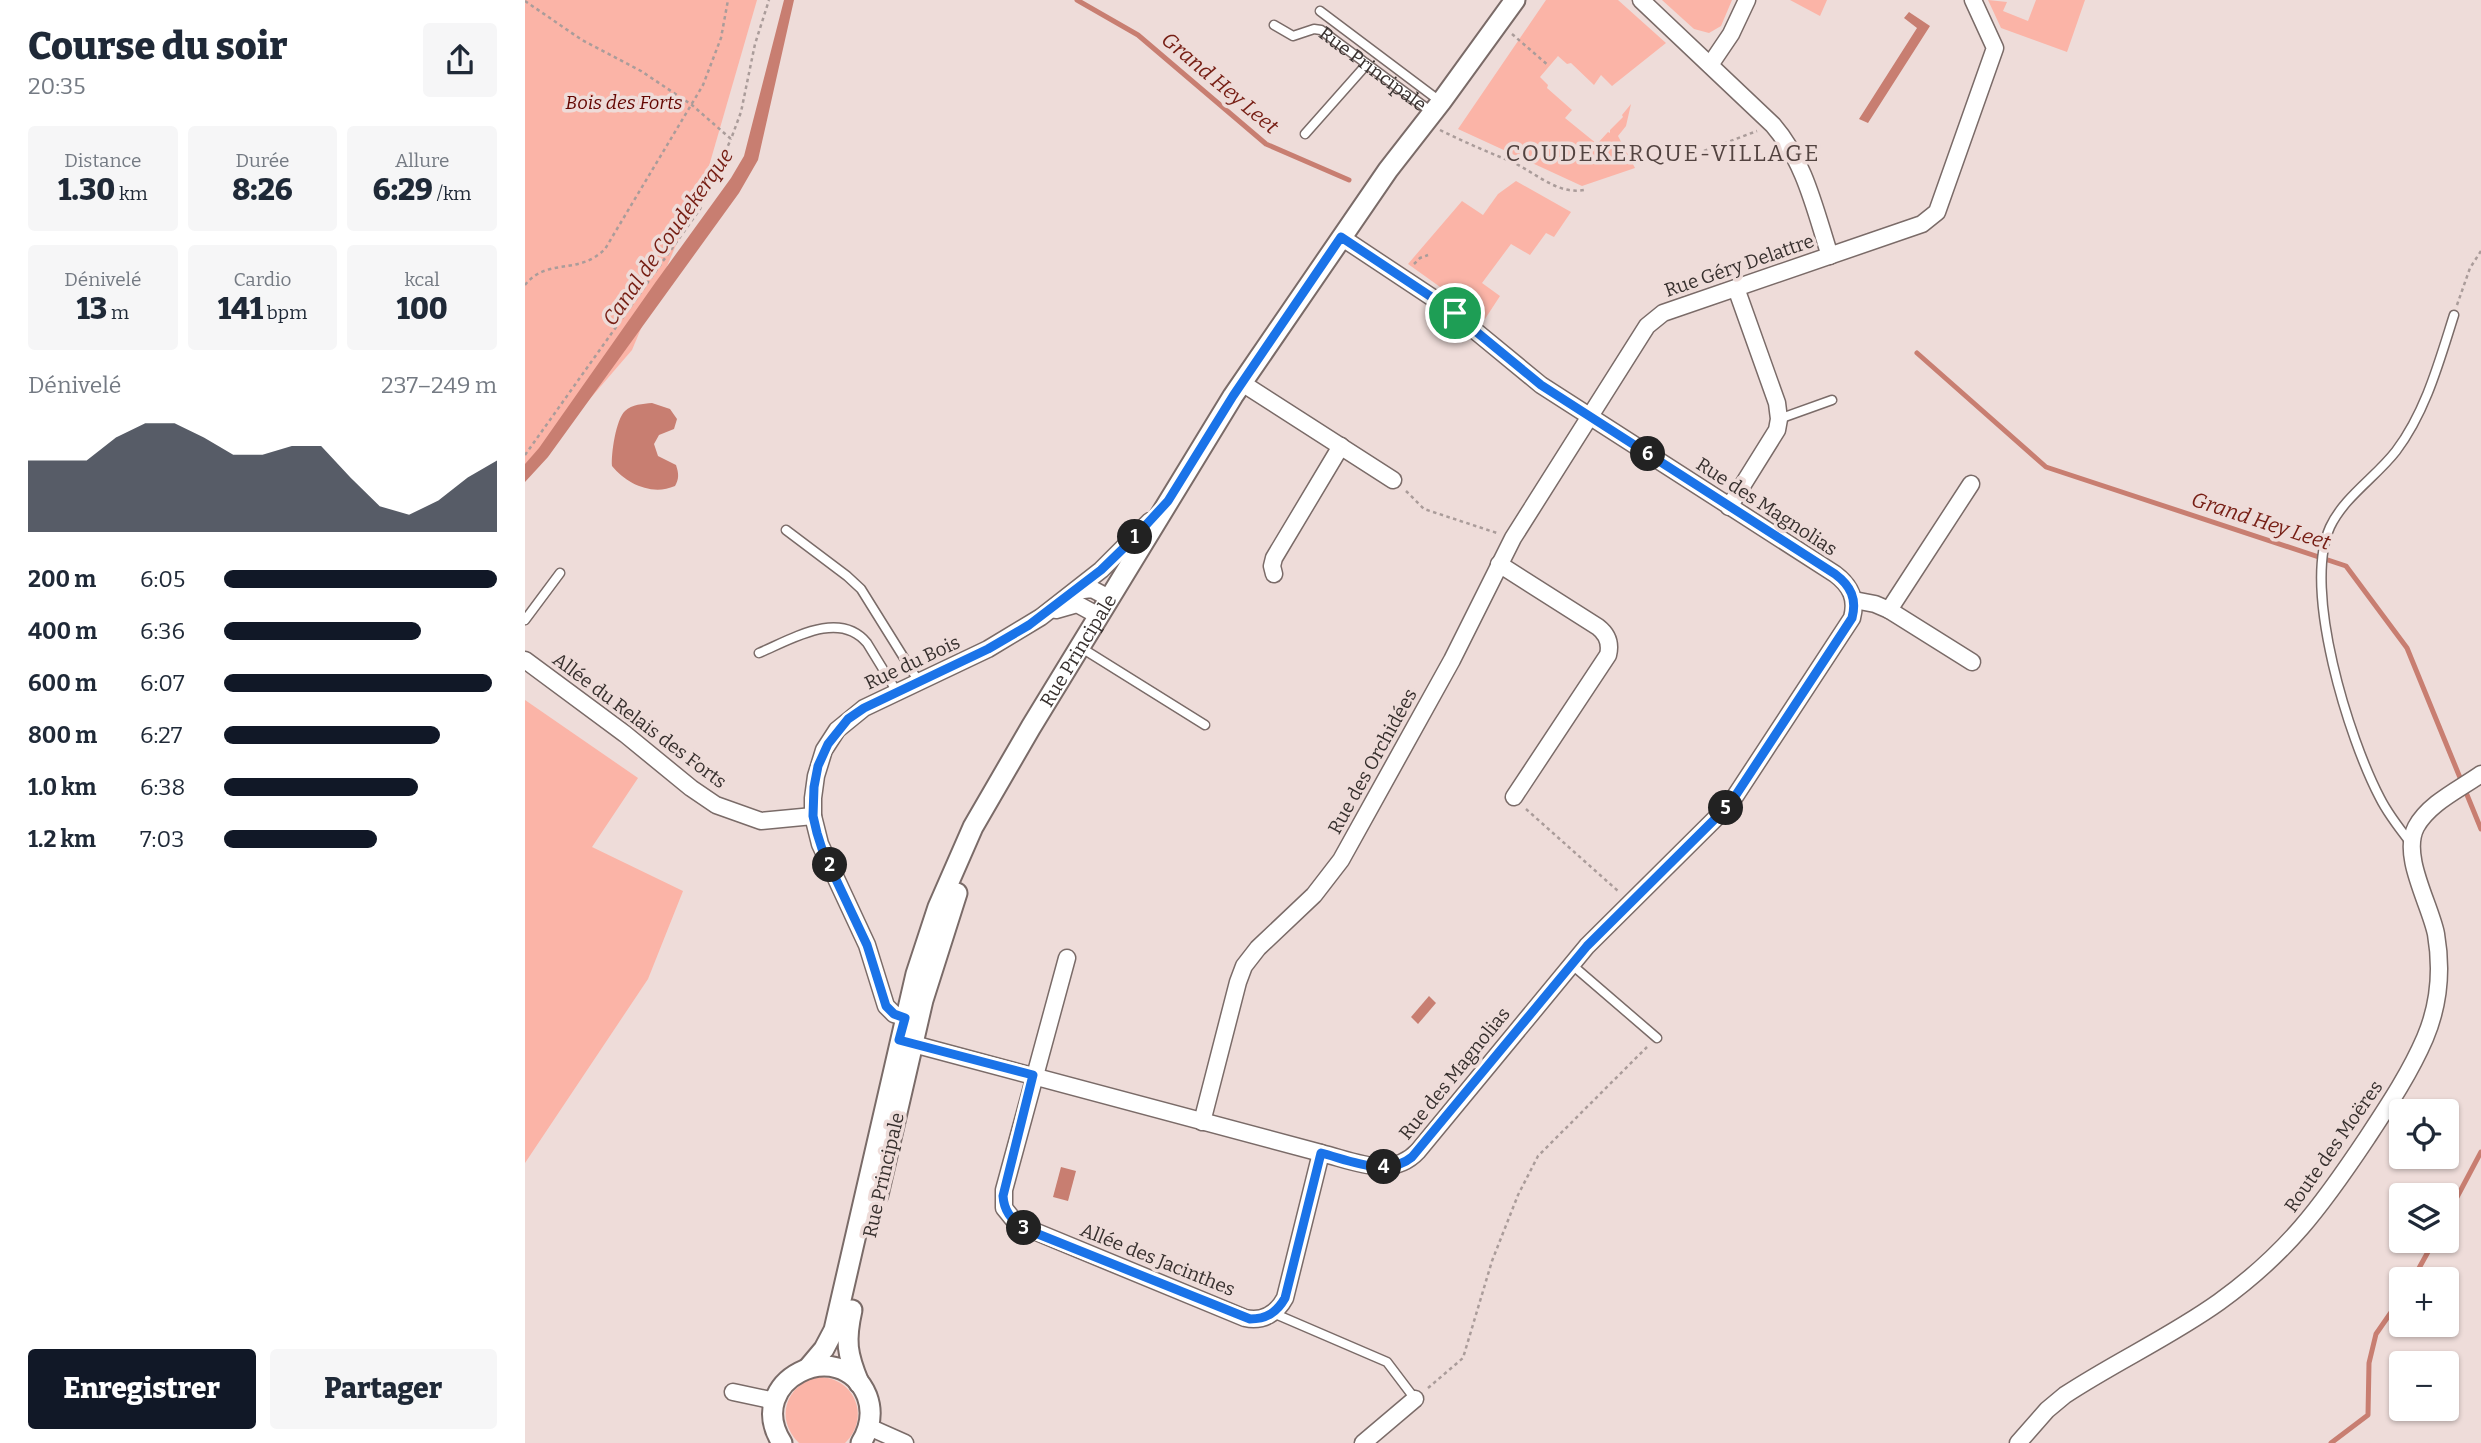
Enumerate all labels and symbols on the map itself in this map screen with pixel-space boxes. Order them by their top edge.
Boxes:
street label: Rue Principale [1315,22,1431,116]
water label: Grand Hey Leet [1156,27,1284,140]
park label: Bois des Forts [565,91,683,114]
district label: COUDEKERQUE-VILLAGE [1506,139,1820,167]
water label: Canal de Coudekerque [597,143,739,331]
street label: Rue Géry Delattre [1661,229,1817,302]
pin [1425,283,1485,343]
pin: 6 [1631,436,1665,472]
street label: Rue des Magnolias [1692,452,1842,561]
water label: Grand Hey Leet [2188,486,2334,556]
pin: 1 [1117,520,1153,554]
street label: Rue Principale [1035,590,1121,711]
street label: Rue du Bois [861,630,964,695]
street label: Allée du Relais des Forts [548,648,731,793]
street label: Rue des Orchidées [1323,685,1422,838]
pin: 5 [1709,790,1743,826]
pin: 2 [813,848,847,882]
street label: Rue des Magnolias [1394,1003,1515,1144]
street label: Route des Moëres [2279,1076,2387,1217]
street label: Rue Principale [858,1110,909,1240]
pin: 4 [1367,1150,1401,1184]
pin: 3 [1007,1210,1041,1246]
street label: Allée des Jacinthes [1077,1218,1238,1301]

